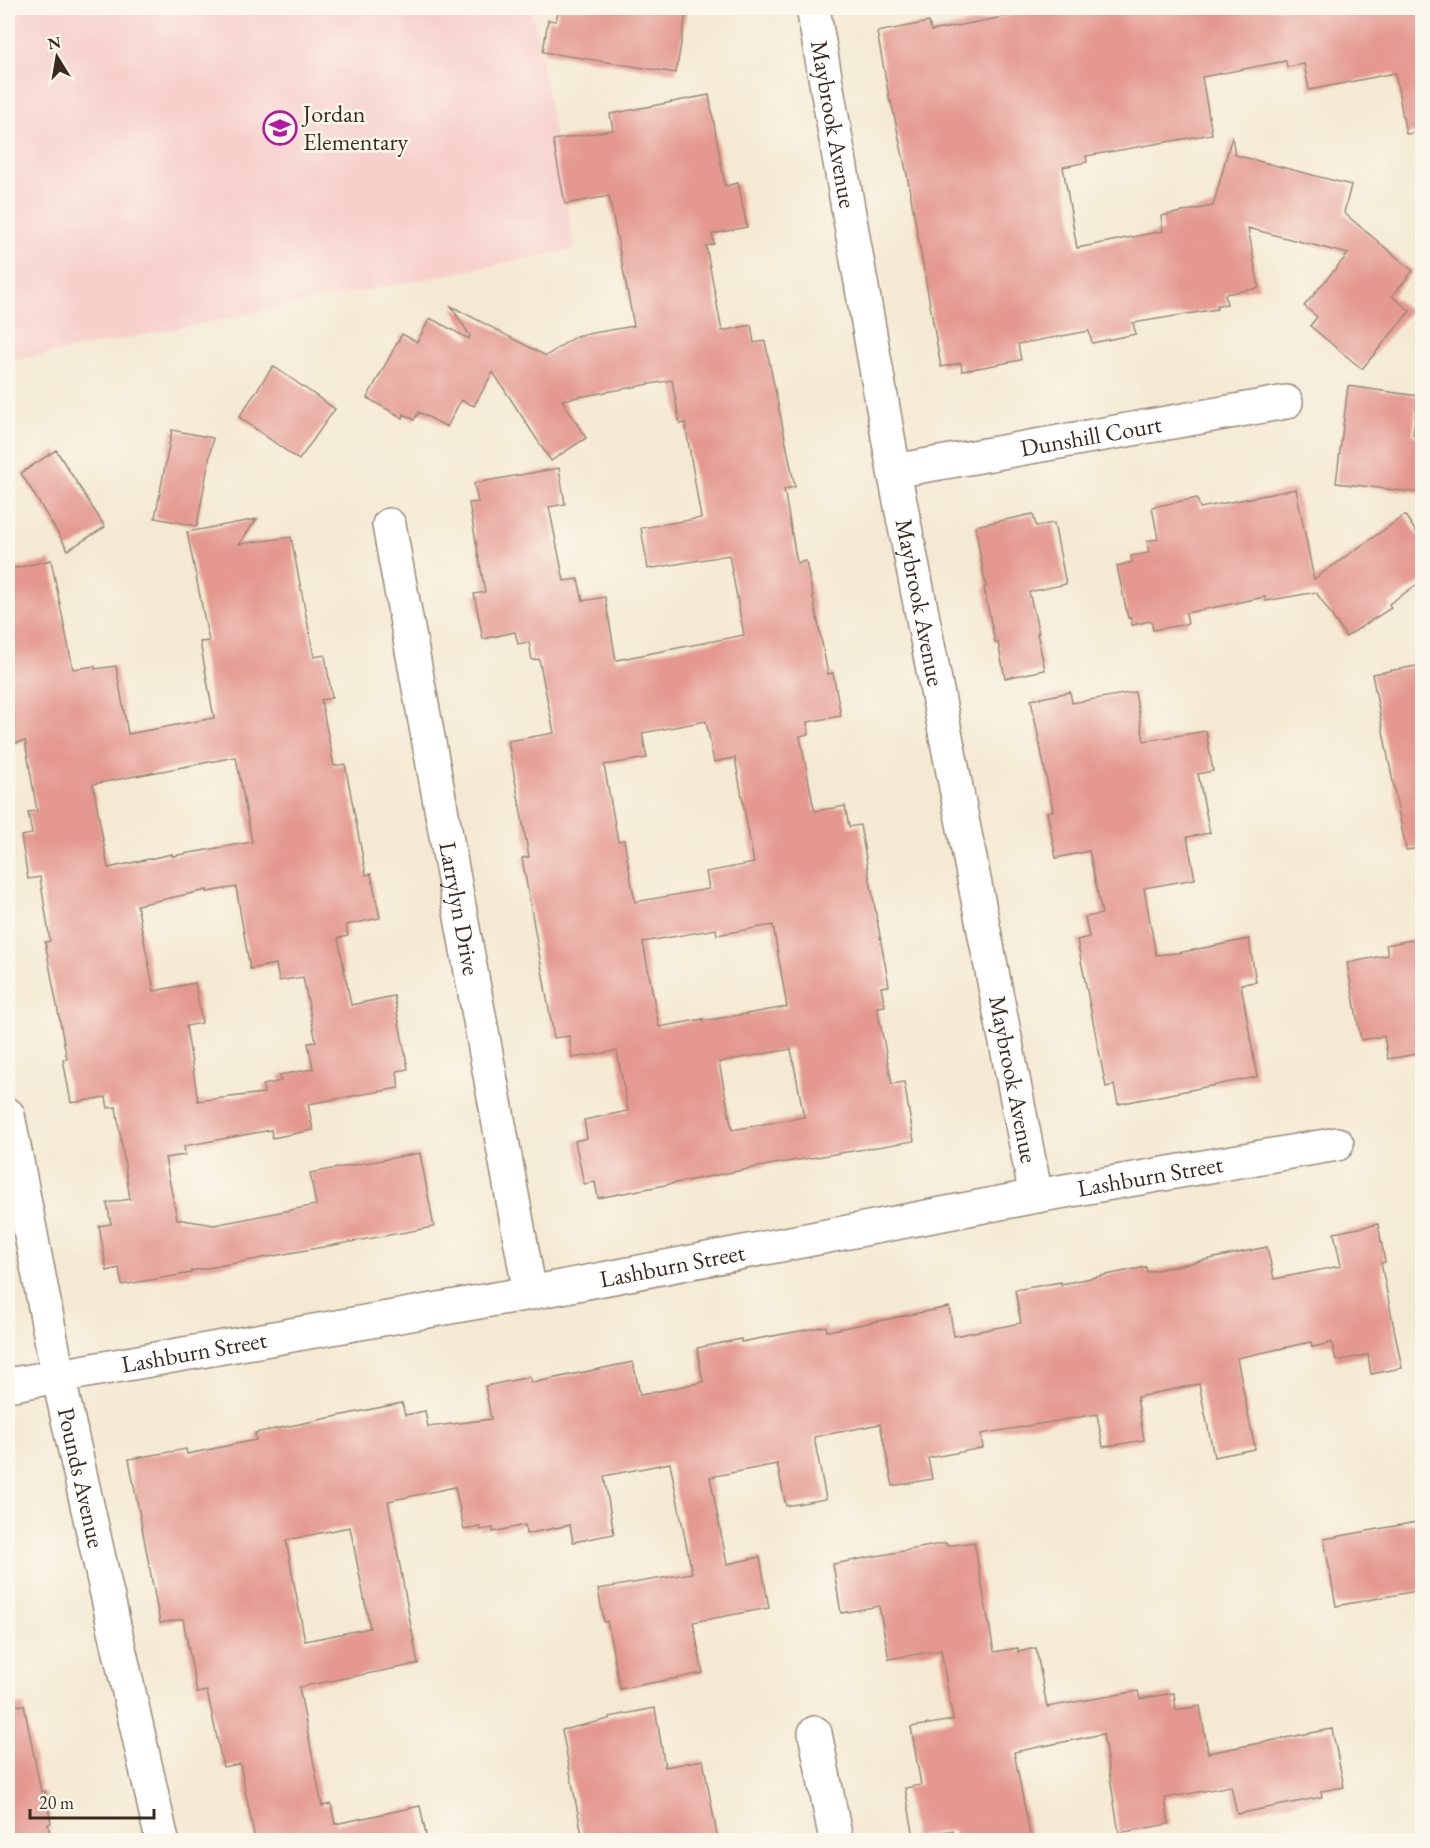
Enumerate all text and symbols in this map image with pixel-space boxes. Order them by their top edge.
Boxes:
north arrow [27,27,87,87]
text: N [46,31,63,54]
street label: Maybrook Avenue [804,38,864,210]
place label: Jordan Elementary [301,98,408,157]
school or university icon: Jordan Elementary [262,110,298,146]
street label: Dunshill Court [1018,408,1164,463]
street label: Maybrook Avenue [889,516,952,689]
street label: Larrylyn Drive [432,839,487,978]
street label: Maybrook Avenue [982,993,1045,1166]
street label: Lashburn Street [1075,1148,1226,1204]
street label: Lashburn Street [597,1236,748,1294]
street label: Lashburn Street [119,1324,270,1380]
street label: Pounds Avenue [51,1404,112,1551]
scale bar [30,1782,154,1820]
text: 20 m [39,1791,74,1814]

